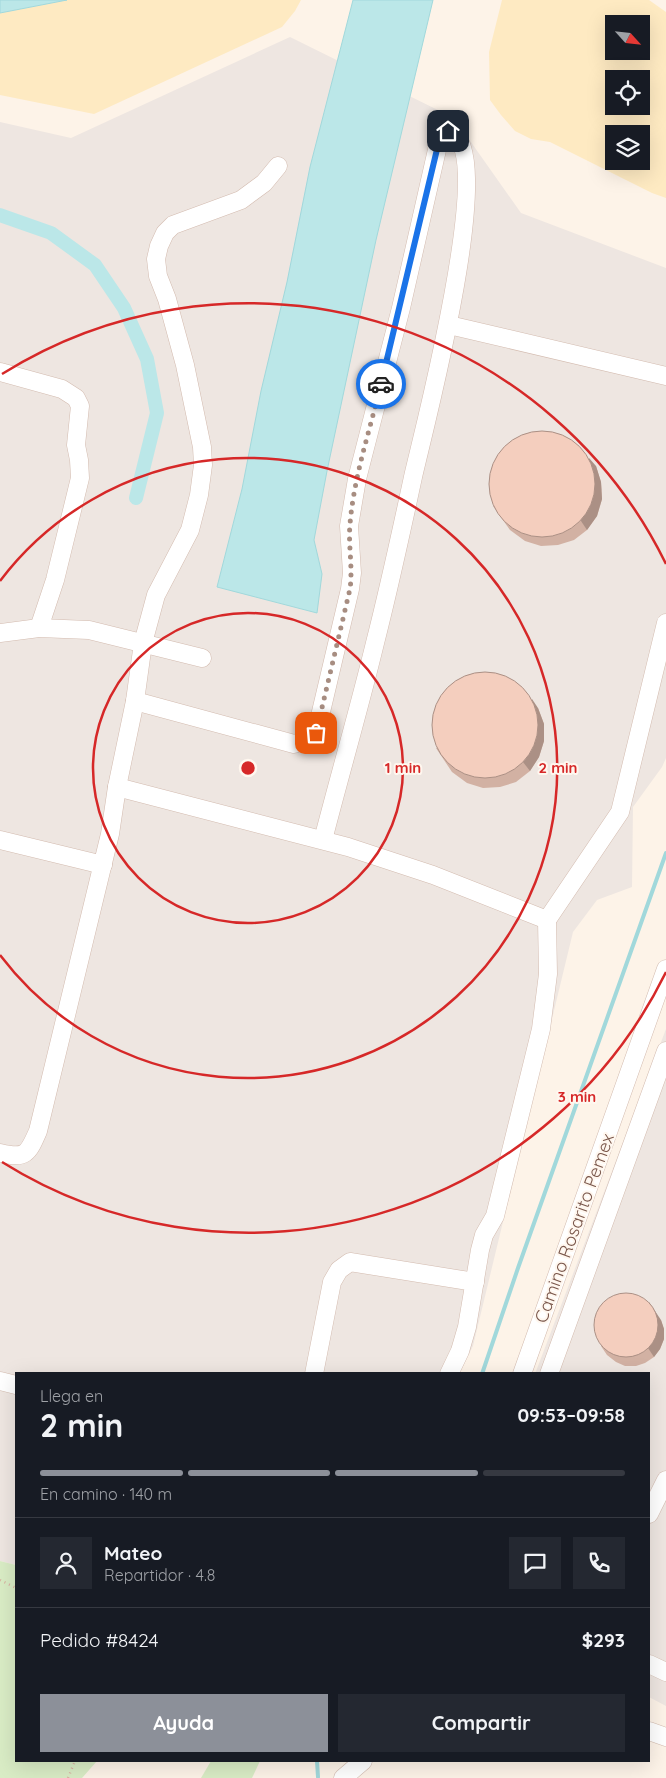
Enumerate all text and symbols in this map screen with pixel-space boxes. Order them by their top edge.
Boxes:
north arrow [605,15,650,60]
map controls [605,15,650,170]
button: locate [605,70,650,115]
pin [427,110,469,152]
icon: home [434,117,462,145]
button: layers [605,125,650,170]
courier [356,359,406,409]
icon: car [367,370,395,398]
pin [295,712,337,754]
icon: bag [302,719,330,747]
text: 1 min [385,758,421,777]
text: 2 min [538,758,578,777]
centre of rings [239,759,257,777]
text: 3 min [558,1087,596,1106]
street label: Camino Rosarito Pemex [529,1130,619,1326]
text: Llega en [40,1386,103,1406]
text: 09:53–09:58 [517,1403,625,1427]
text: 2 min [40,1405,123,1445]
text: En camino · 140 m [40,1484,172,1504]
button: person [40,1537,92,1589]
button: chat [509,1537,561,1589]
button: phone [573,1537,625,1589]
text: Mateo [104,1541,162,1565]
text: Repartidor · 4.8 [104,1565,215,1585]
text: Pedido #8424 [40,1628,159,1652]
text: $293 [582,1628,625,1652]
button: Ayuda [40,1694,328,1752]
button: Compartir [338,1694,625,1752]

